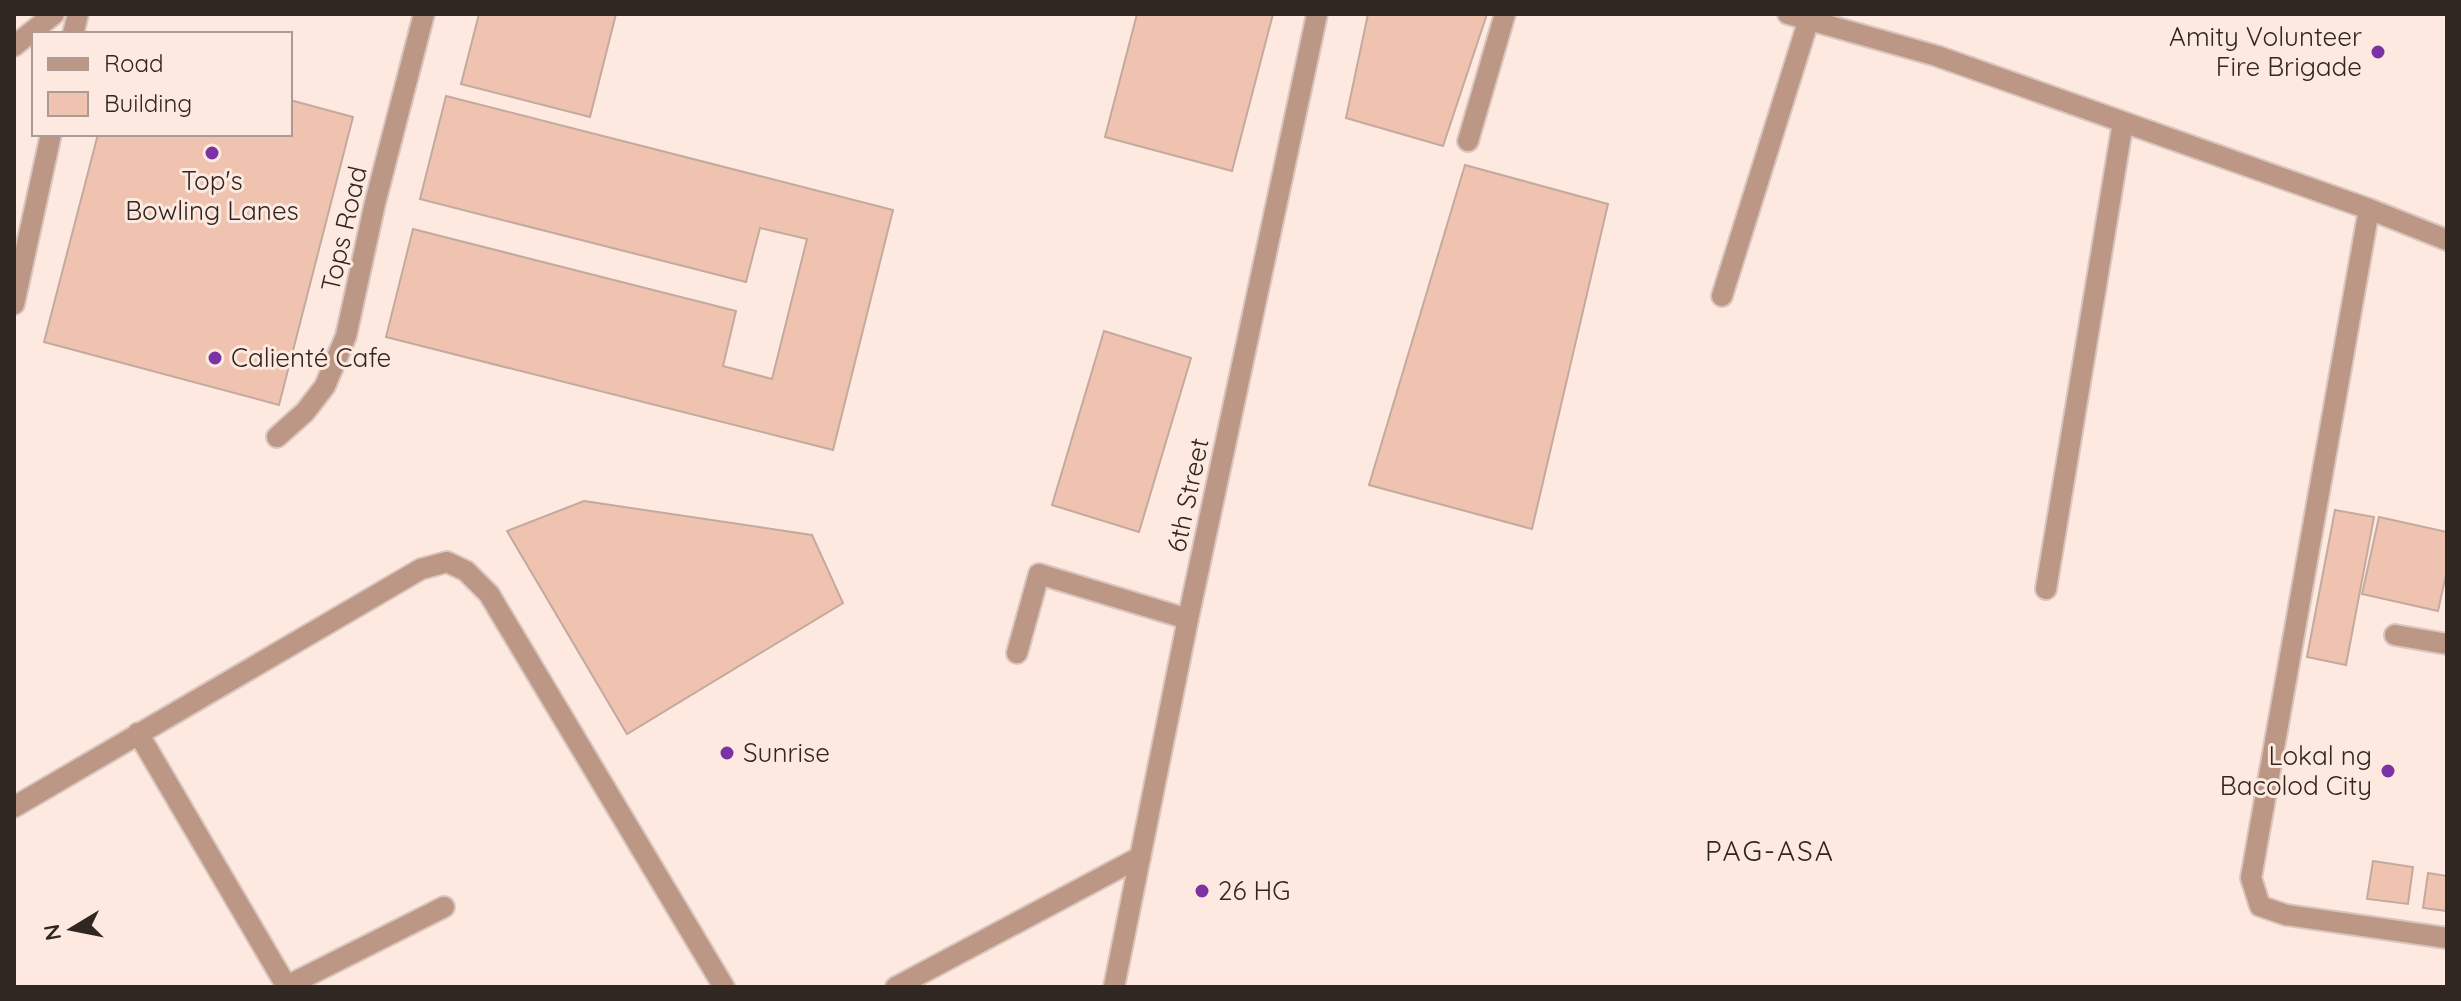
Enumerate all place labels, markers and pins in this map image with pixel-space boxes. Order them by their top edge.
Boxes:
place label: Amity Volunteer Fire Brigade [2169,20,2362,83]
marker: Amity Volunteer Fire Brigade [2369,43,2387,61]
marker: Top's Bowling Lanes [203,144,221,162]
place label: Top's Bowling Lanes [125,164,299,227]
place label: Calienté Cafe [231,341,391,374]
marker: Calienté Cafe [206,349,224,367]
place label: Sunrise [743,736,830,769]
place label: Lokal ng Bacolod City [2220,739,2372,802]
marker: Sunrise [718,744,736,762]
marker: Lokal ng Bacolod City [2379,762,2397,780]
place label: 26 HG [1218,874,1290,907]
marker: 26 HG [1193,882,1211,900]

